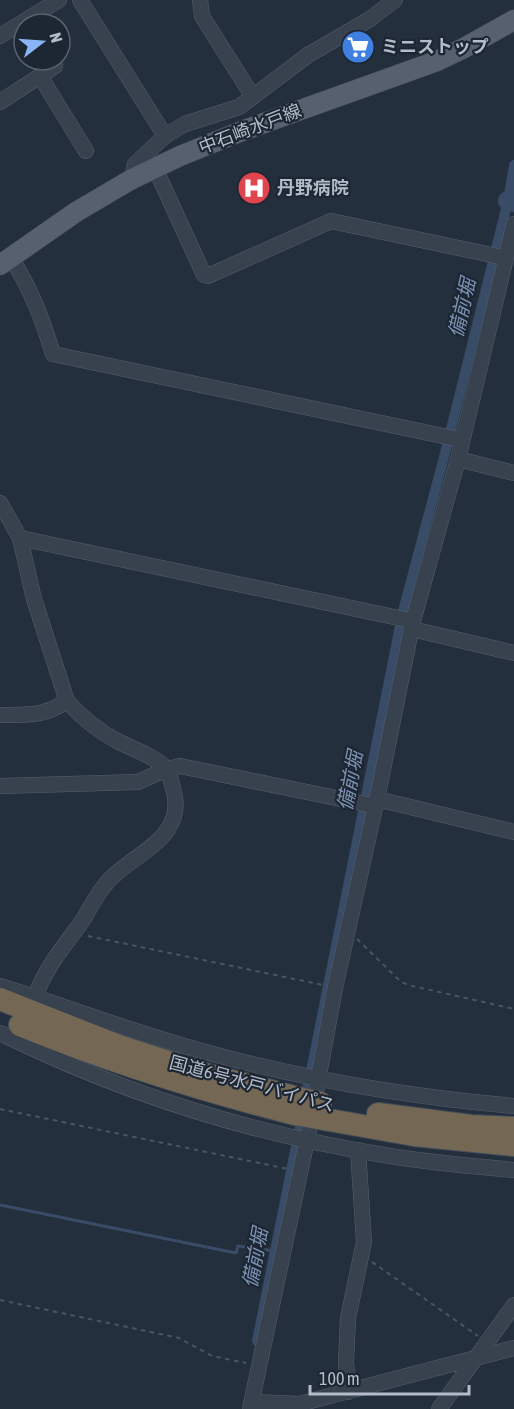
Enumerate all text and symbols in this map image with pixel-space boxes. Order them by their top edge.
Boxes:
north arrow [12,12,72,72]
supermarket icon: ミニストップ [340,29,376,65]
text: N [46,30,66,45]
place label: ミニストップ [381,36,489,57]
street label: 中石崎水戸線 [196,99,304,158]
hospital icon: 丹野病院 [236,170,272,206]
place label: 丹野病院 [277,177,349,198]
water label: 備前堀 [444,273,480,340]
water label: 備前堀 [332,746,367,813]
street label: 国道6号水戸バイパス [167,1051,337,1116]
water label: 備前堀 [237,1223,272,1290]
scale bar [310,1358,469,1396]
text: 100 m [319,1368,360,1389]

